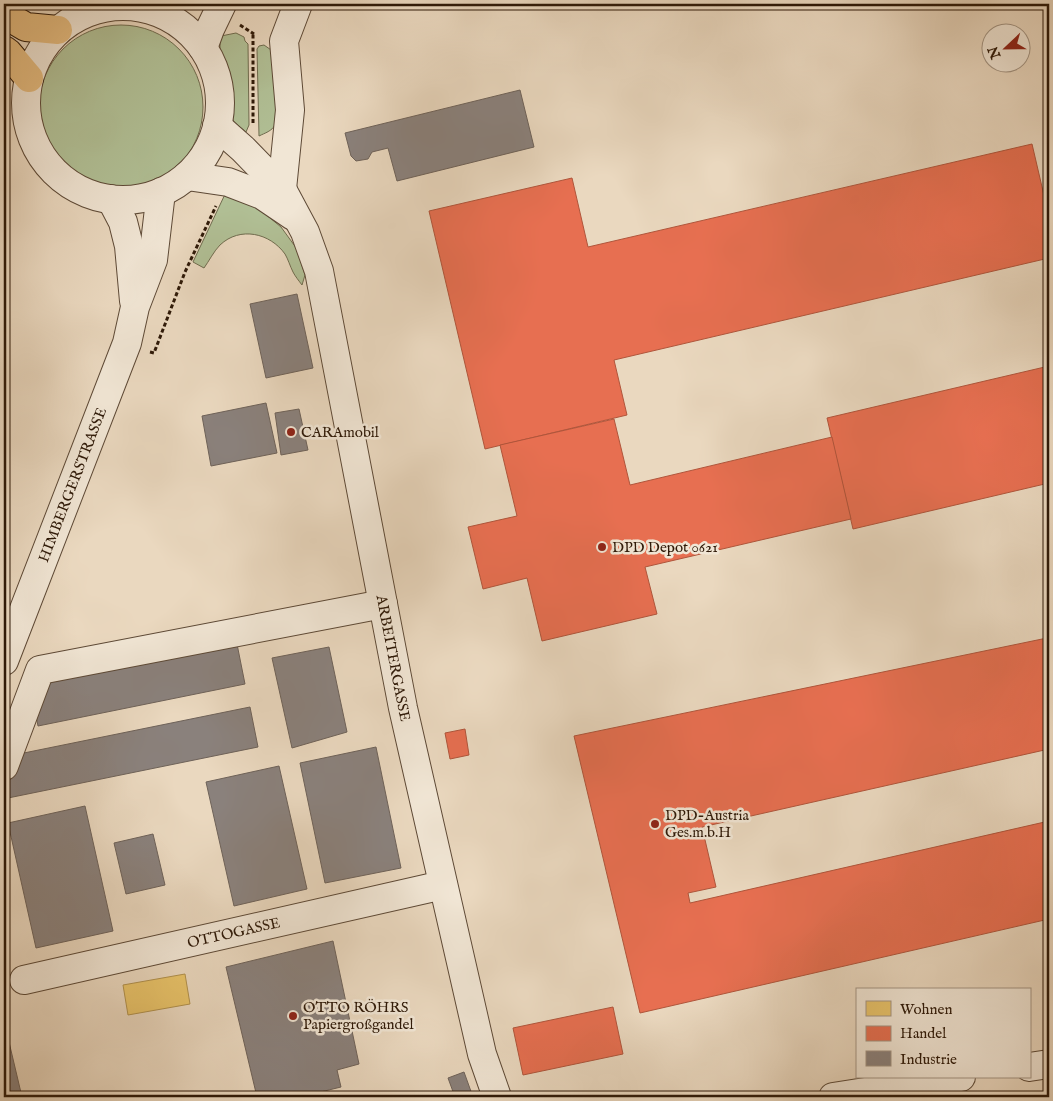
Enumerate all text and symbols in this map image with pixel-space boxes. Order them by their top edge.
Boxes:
north arrow [980,22,1030,72]
text: N [984,44,1006,62]
street label: HIMBERGERSTRASSE [34,405,111,565]
place label: CARAmobil [301,423,380,442]
marker: CARAmobil [285,426,297,438]
place label: DPD Depot 0621 [612,538,718,557]
marker: DPD Depot 0621 [596,541,608,553]
street label: ARBEITERGASSE [372,592,415,723]
place label: DPD-Austria Ges.m.b.H [665,806,749,842]
marker: DPD-Austria Ges.m.b.H [649,818,661,830]
street label: OTTOGASSE [185,913,282,952]
legend [856,988,1030,1078]
place label: OTTO RÖHRS Papiergroßgandel [303,998,414,1034]
text: Wohnen [900,1000,952,1019]
marker: OTTO RÖHRS Papiergroßgandel [287,1010,299,1022]
text: Handel [900,1024,947,1043]
text: Industrie [900,1050,957,1069]

